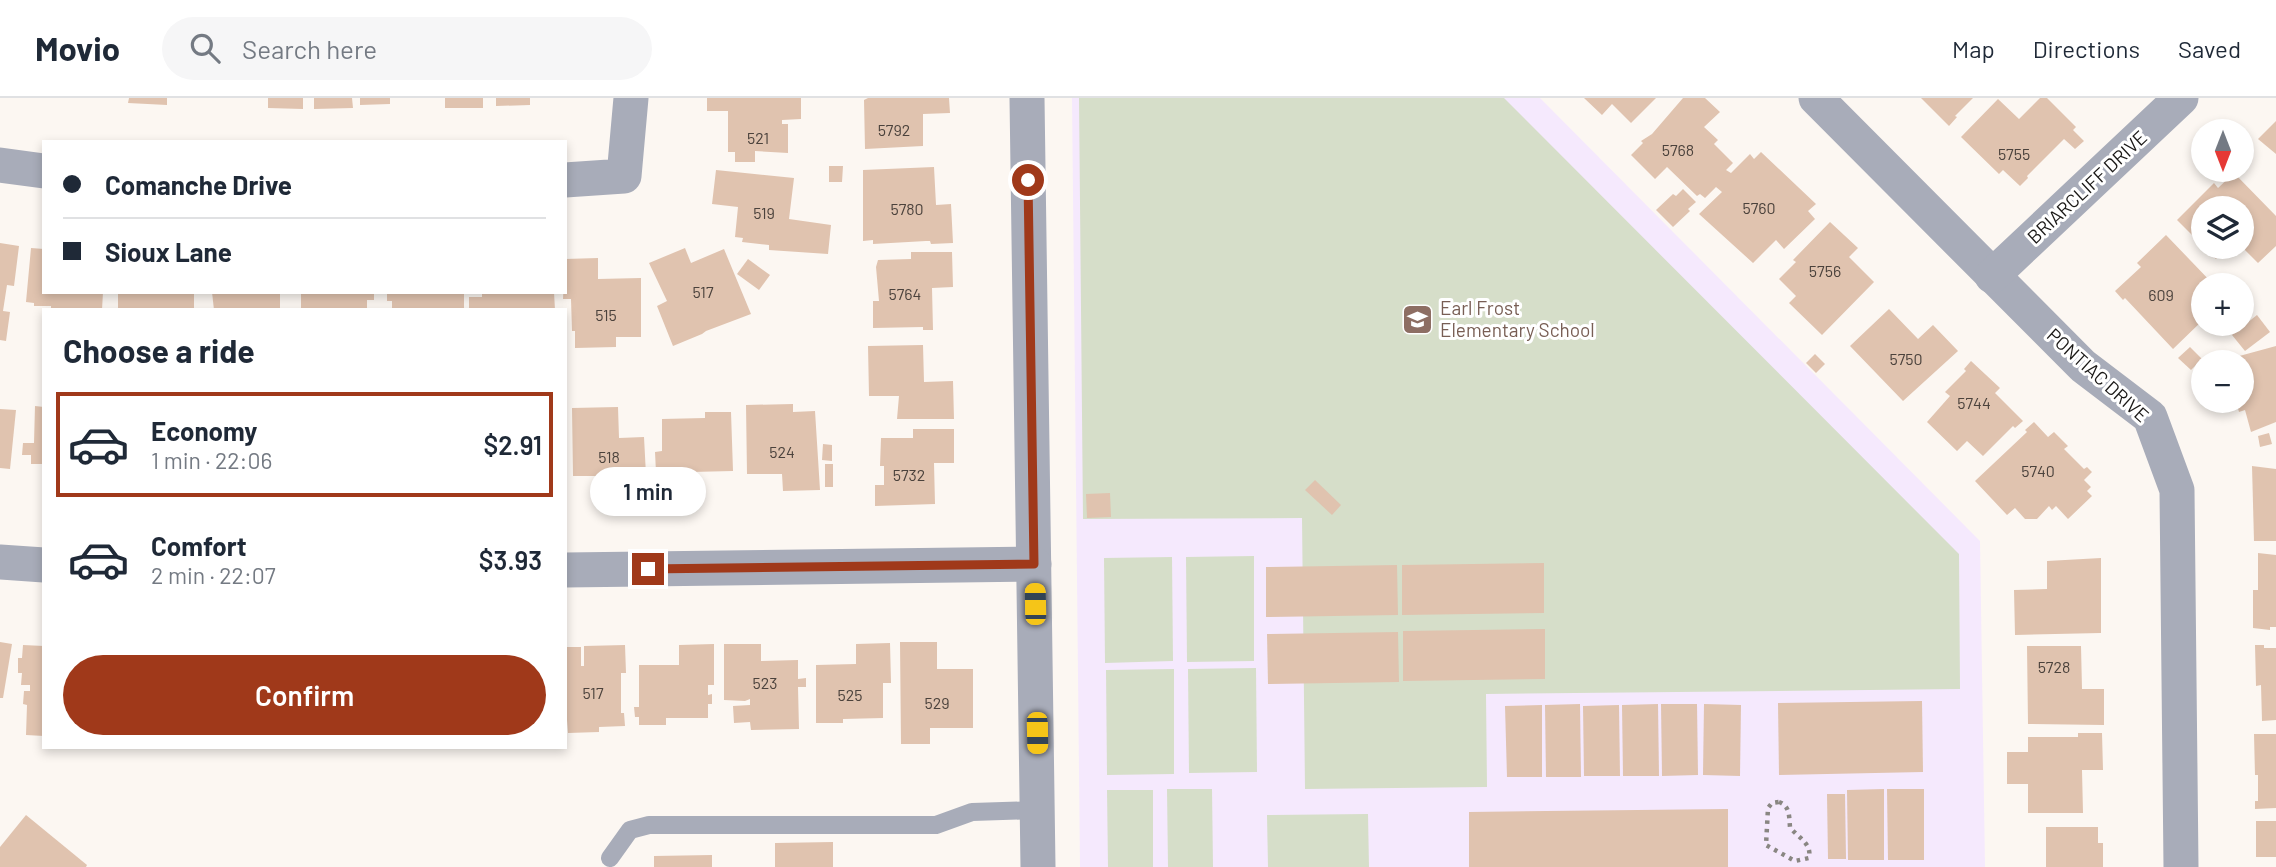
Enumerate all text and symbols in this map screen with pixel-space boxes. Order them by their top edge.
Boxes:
search box [162,17,652,80]
text: Movio [35,28,120,68]
icon: search [186,29,224,67]
text: Search here [242,33,377,64]
text: Map [1952,34,1995,63]
text: Directions [2033,34,2140,63]
text: Saved [2178,34,2241,63]
north arrow [2191,119,2254,182]
map controls [2191,119,2254,413]
house number: 5792 [878,120,910,139]
street label: BRIARCLIFF DRIVE [2022,125,2151,248]
house number: 521 [747,128,769,147]
house number: 5768 [1662,140,1694,159]
house number: 5755 [1998,144,2030,163]
route start [1012,164,1044,196]
text: Comanche Drive [105,169,292,200]
button: layers [2191,196,2254,259]
house number: 5760 [1742,198,1776,217]
house number: 5780 [890,199,924,218]
house number: 519 [753,203,775,222]
text: Sioux Lane [105,236,232,267]
house number: 5756 [1809,261,1841,280]
button: + [2191,273,2254,336]
house number: 517 [693,282,714,301]
house number: 5764 [889,284,921,303]
house number: 609 [2148,285,2174,304]
place label: Earl Frost Elementary School [1440,296,1595,341]
school or university icon: Earl Frost Elementary School [1400,302,1434,336]
house number: 515 [595,305,617,324]
street label: PONTIAC DRIVE [2043,323,2154,426]
text: Choose a ride [63,331,255,369]
house number: 5750 [1889,349,1923,368]
button: − [2191,350,2254,413]
house number: 5744 [1957,393,1991,412]
icon: car [67,413,130,476]
text: Economy [151,415,257,446]
text: $2.91 [483,429,542,460]
house number: 524 [769,442,795,461]
text: 1 min · 22:06 [151,446,272,474]
house number: 518 [598,447,620,466]
house number: 5740 [2021,461,2055,480]
house number: 5732 [893,465,925,484]
callout: 1 min [590,468,706,517]
text: 1 min [623,477,673,505]
icon: car [67,528,130,591]
text: Comfort [151,530,247,561]
text: $3.93 [479,544,542,575]
route end [632,553,664,585]
text: 2 min · 22:07 [151,561,276,589]
car [1025,583,1046,625]
button: Confirm [63,655,546,735]
house number: 5728 [2038,657,2070,676]
house number: 523 [753,673,777,692]
house number: 517 [583,683,604,702]
house number: 525 [837,685,863,704]
house number: 529 [924,693,950,712]
car [1027,712,1048,754]

